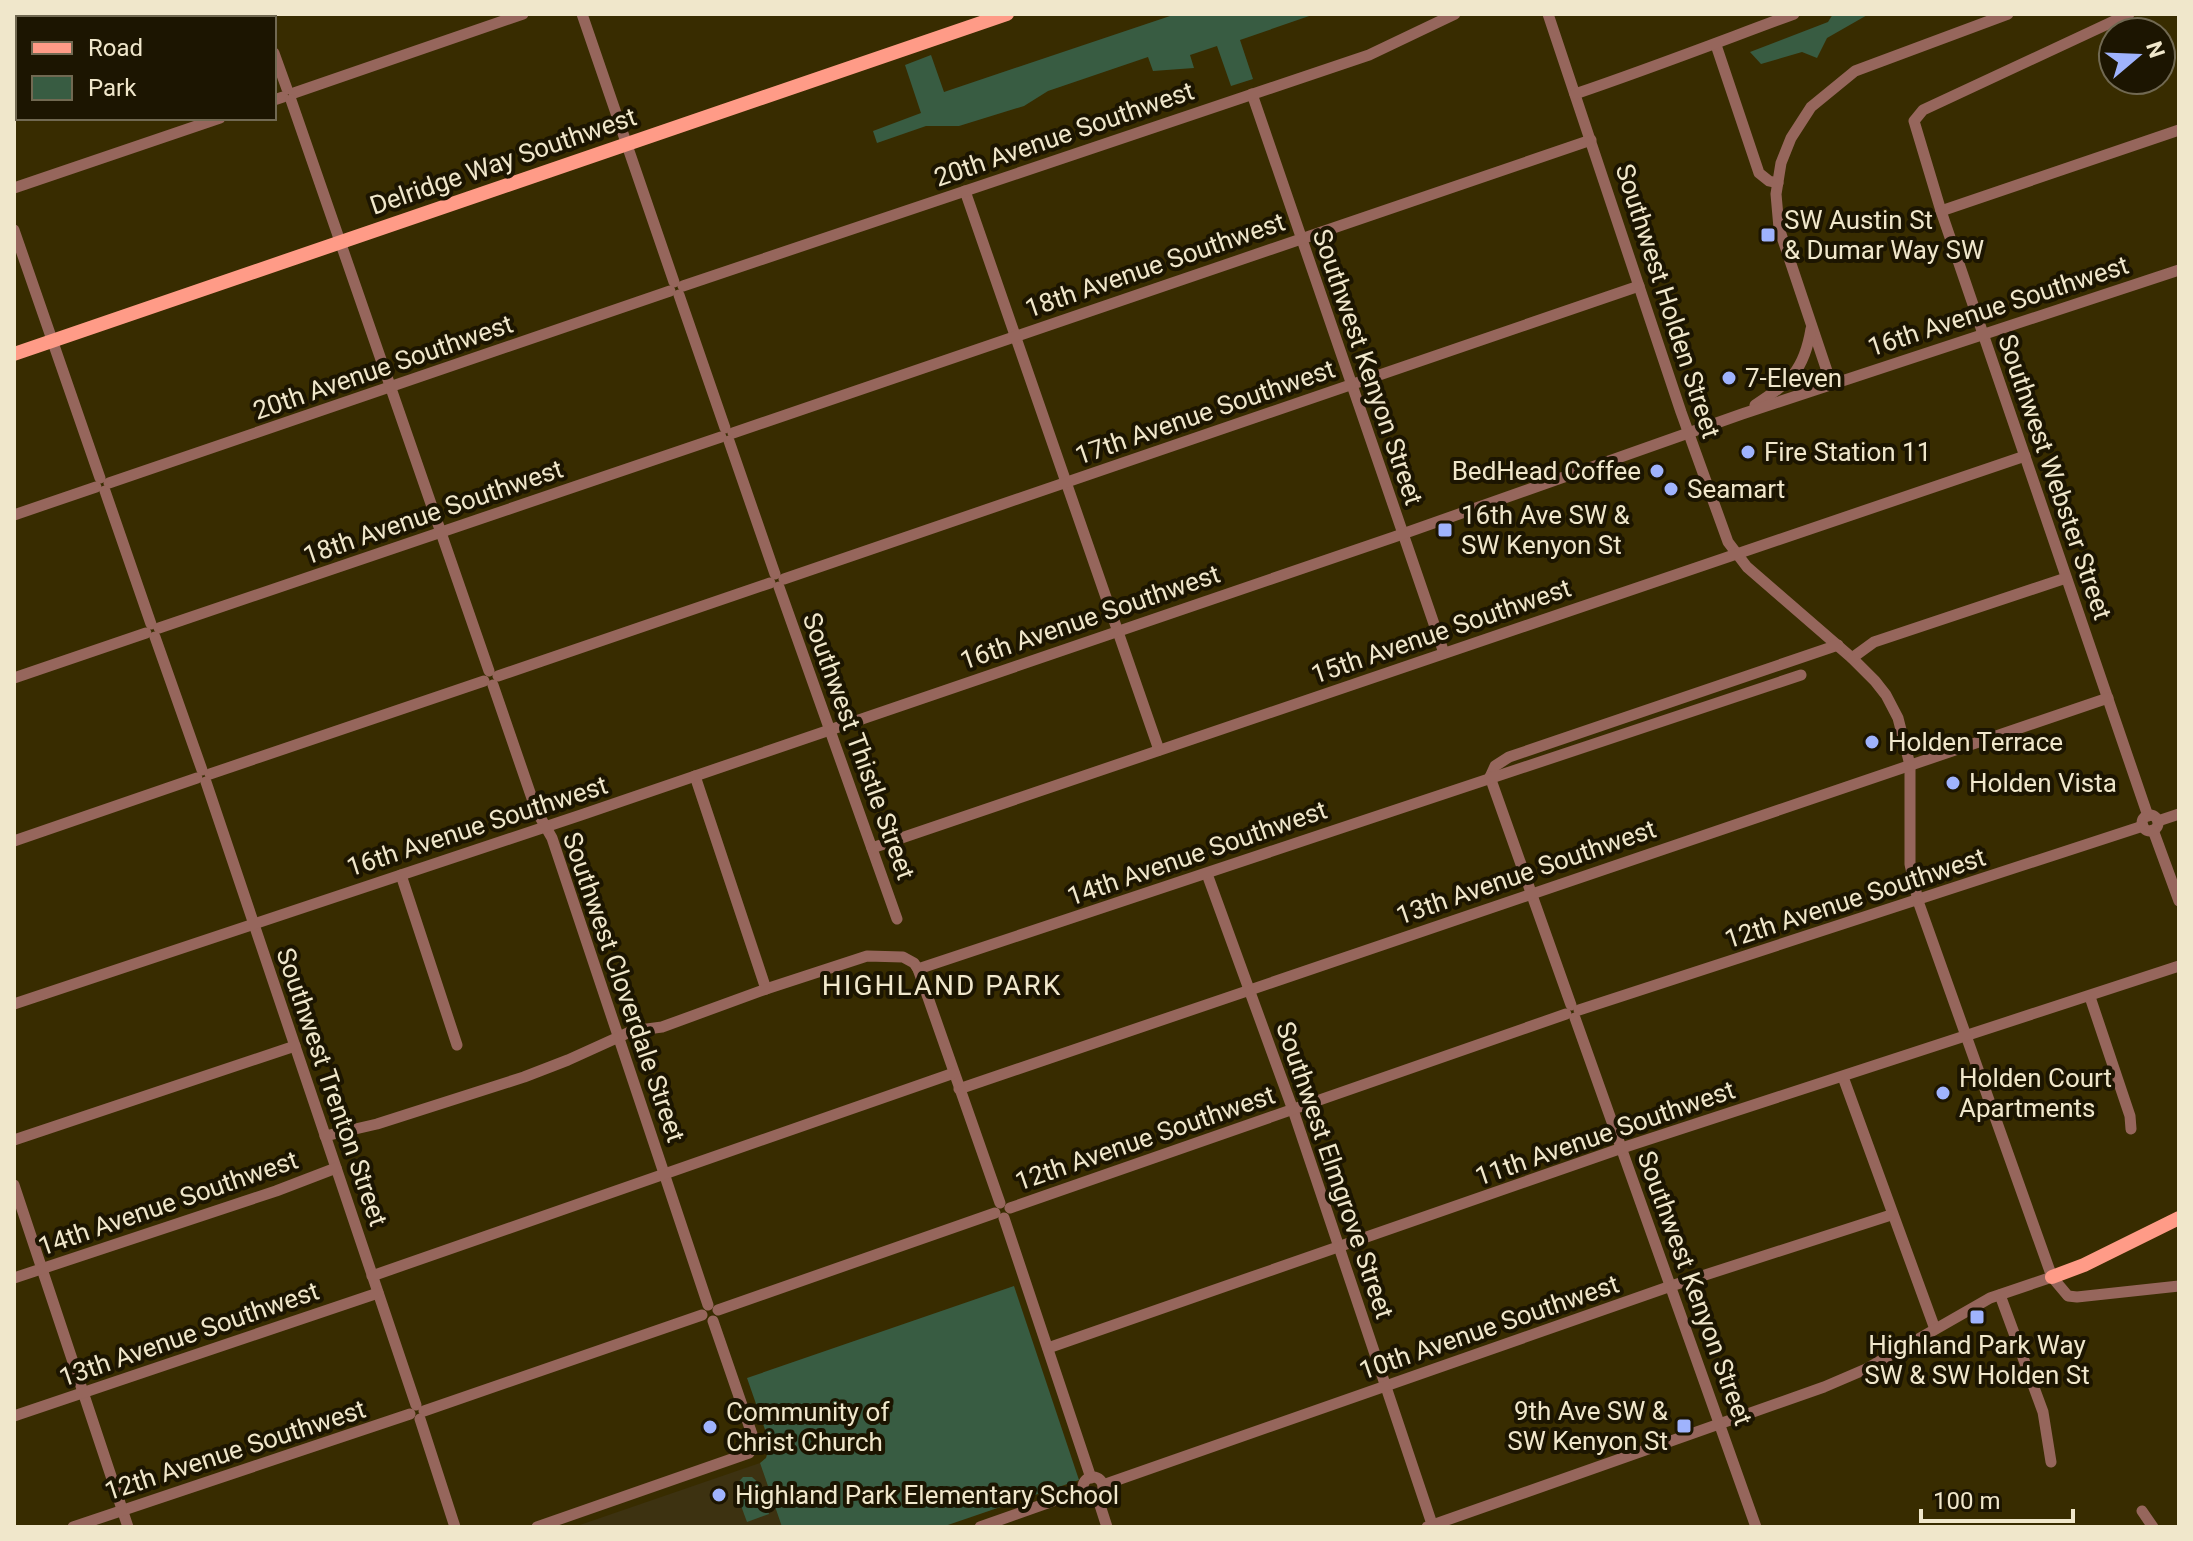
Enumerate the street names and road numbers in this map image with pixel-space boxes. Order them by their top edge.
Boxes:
street label: 20th Avenue Southwest [930,75,1198,193]
street label: Delridge Way Southwest [366,101,640,221]
street label: Southwest Holden Street [1609,160,1727,442]
street label: 18th Avenue Southwest [1021,206,1289,324]
street label: Southwest Kenyon Street [1307,225,1429,509]
street label: 16th Avenue Southwest [1864,250,2132,362]
street label: 20th Avenue Southwest [249,308,517,426]
street label: Southwest Webster Street [1992,330,2118,624]
street label: 17th Avenue Southwest [1071,353,1339,471]
street label: 18th Avenue Southwest [299,453,567,571]
street label: 16th Avenue Southwest [956,558,1224,676]
street label: 15th Avenue Southwest [1307,572,1575,690]
street label: Southwest Thistle Street [797,608,921,884]
street label: 16th Avenue Southwest [343,770,611,882]
street label: 14th Avenue Southwest [1063,794,1331,912]
street label: 13th Avenue Southwest [1392,813,1660,931]
street label: Southwest Cloverdale Street [557,828,691,1146]
street label: 12th Avenue Southwest [1721,842,1989,954]
street label: Southwest Trenton Street [270,944,394,1230]
street label: Southwest Elmgrove Street [1270,1018,1400,1322]
street label: 11th Avenue Southwest [1471,1074,1739,1192]
street label: 12th Avenue Southwest [1011,1079,1279,1197]
street label: 14th Avenue Southwest [34,1144,302,1262]
street label: Southwest Kenyon Street [1631,1147,1759,1429]
street label: 10th Avenue Southwest [1355,1268,1623,1386]
street label: 13th Avenue Southwest [55,1275,323,1393]
street label: 12th Avenue Southwest [101,1394,369,1506]

